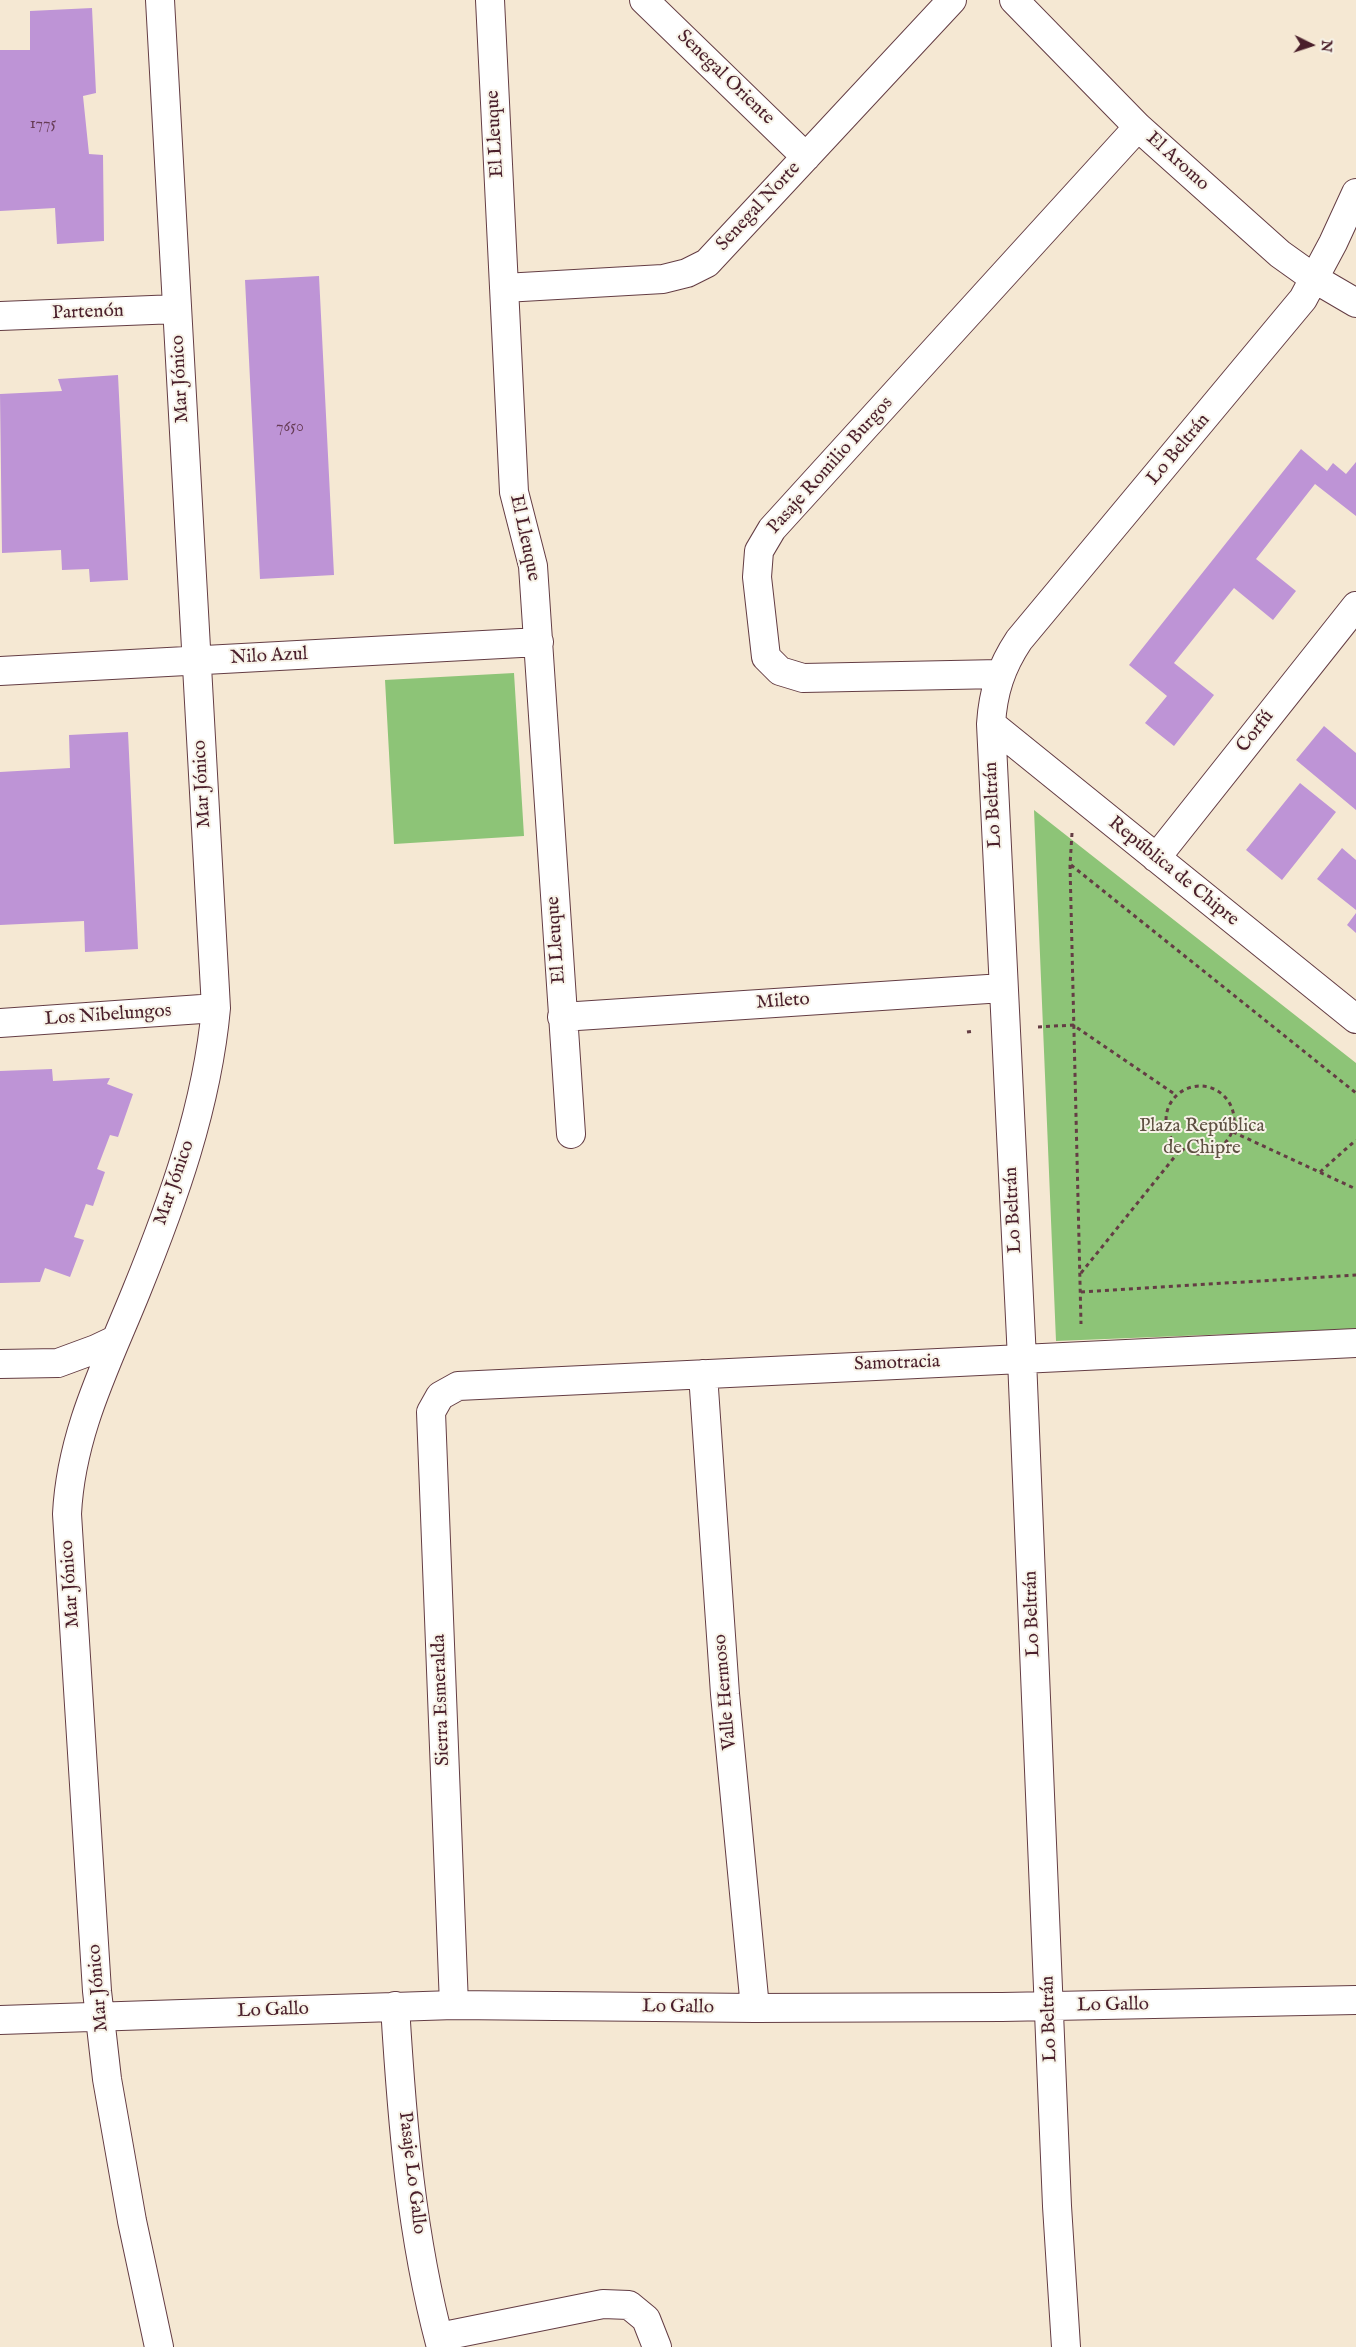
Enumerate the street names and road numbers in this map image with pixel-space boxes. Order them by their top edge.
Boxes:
street label: Senegal Oriente [671,26,779,130]
street label: El Lleuque [482,90,510,178]
street label: El Aromo [1141,128,1213,196]
street label: Senegal Norte [712,158,806,256]
street label: Partenón [52,300,124,326]
street label: Mar Jónico [167,334,195,424]
street label: Pasaje Romilio Burgos [763,393,899,539]
street label: Lo Beltrán [1142,410,1216,490]
street label: El Lleuque [504,493,544,583]
street label: Nilo Azul [230,644,308,670]
street label: Corfú [1232,706,1280,758]
street label: Mar Jónico [189,739,217,829]
street label: Lo Beltrán [980,761,1008,849]
street label: República de Chipre [1103,812,1243,932]
street label: El Lleuque [543,895,571,985]
street label: Mileto [756,989,810,1015]
street label: Los Nibelungos [44,1000,172,1032]
street label: Mar Jónico [150,1138,200,1228]
street label: Lo Beltrán [1000,1166,1028,1254]
street label: Samotracia [854,1351,940,1377]
street label: Mar Jónico [57,1539,85,1629]
street label: Lo Beltrán [1020,1570,1046,1658]
street label: Valle Hermoso [710,1633,742,1751]
street label: Sierra Esmeralda [428,1634,456,1766]
street label: Mar Jónico [84,1943,114,2033]
street label: Lo Beltrán [1037,1975,1063,2063]
street label: Lo Gallo [1077,1994,1149,2018]
street label: Lo Gallo [642,1996,714,2020]
street label: Lo Gallo [237,1998,309,2024]
street label: Pasaje Lo Gallo [392,2110,430,2236]

